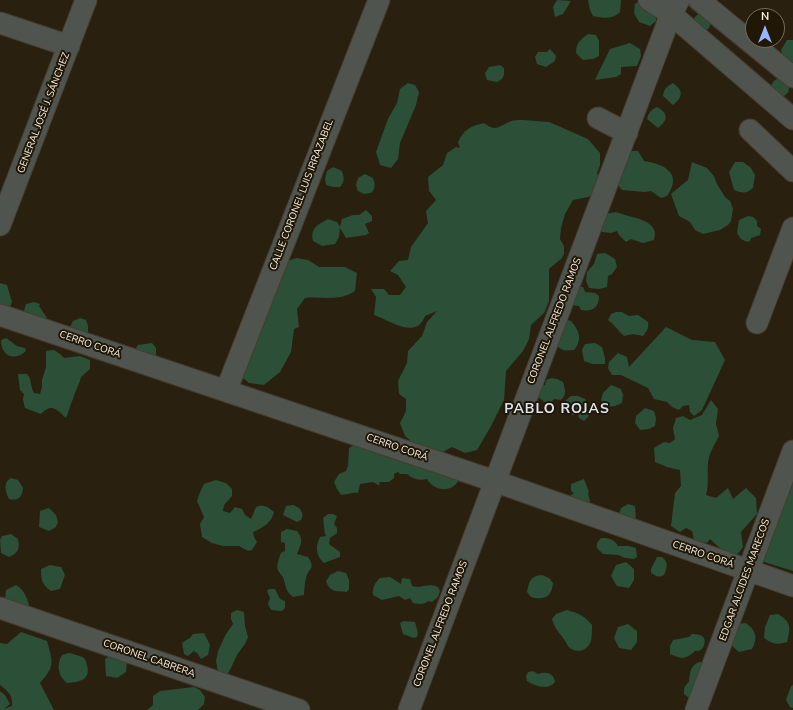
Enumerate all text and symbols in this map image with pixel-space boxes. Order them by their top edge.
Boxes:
north arrow [745,8,785,48]
text: N [761,9,769,24]
street label: GENERAL JOSÉ J. SÁNCHEZ [15,51,73,175]
street label: CALLE CORONEL LUIS IRRAZABEL [268,118,336,272]
street label: CORONEL ALFREDO RAMOS [525,256,585,386]
street label: CERRO CORÁ [58,329,122,361]
district label: PABLO ROJAS [504,402,610,418]
street label: CERRO CORÁ [365,432,429,464]
street label: EDGAR ALCIDES MARECOS [717,517,773,643]
street label: CERRO CORÁ [671,539,735,571]
street label: CORONEL ALFREDO RAMOS [411,559,471,689]
street label: CORONEL CABRERA [101,638,197,680]

